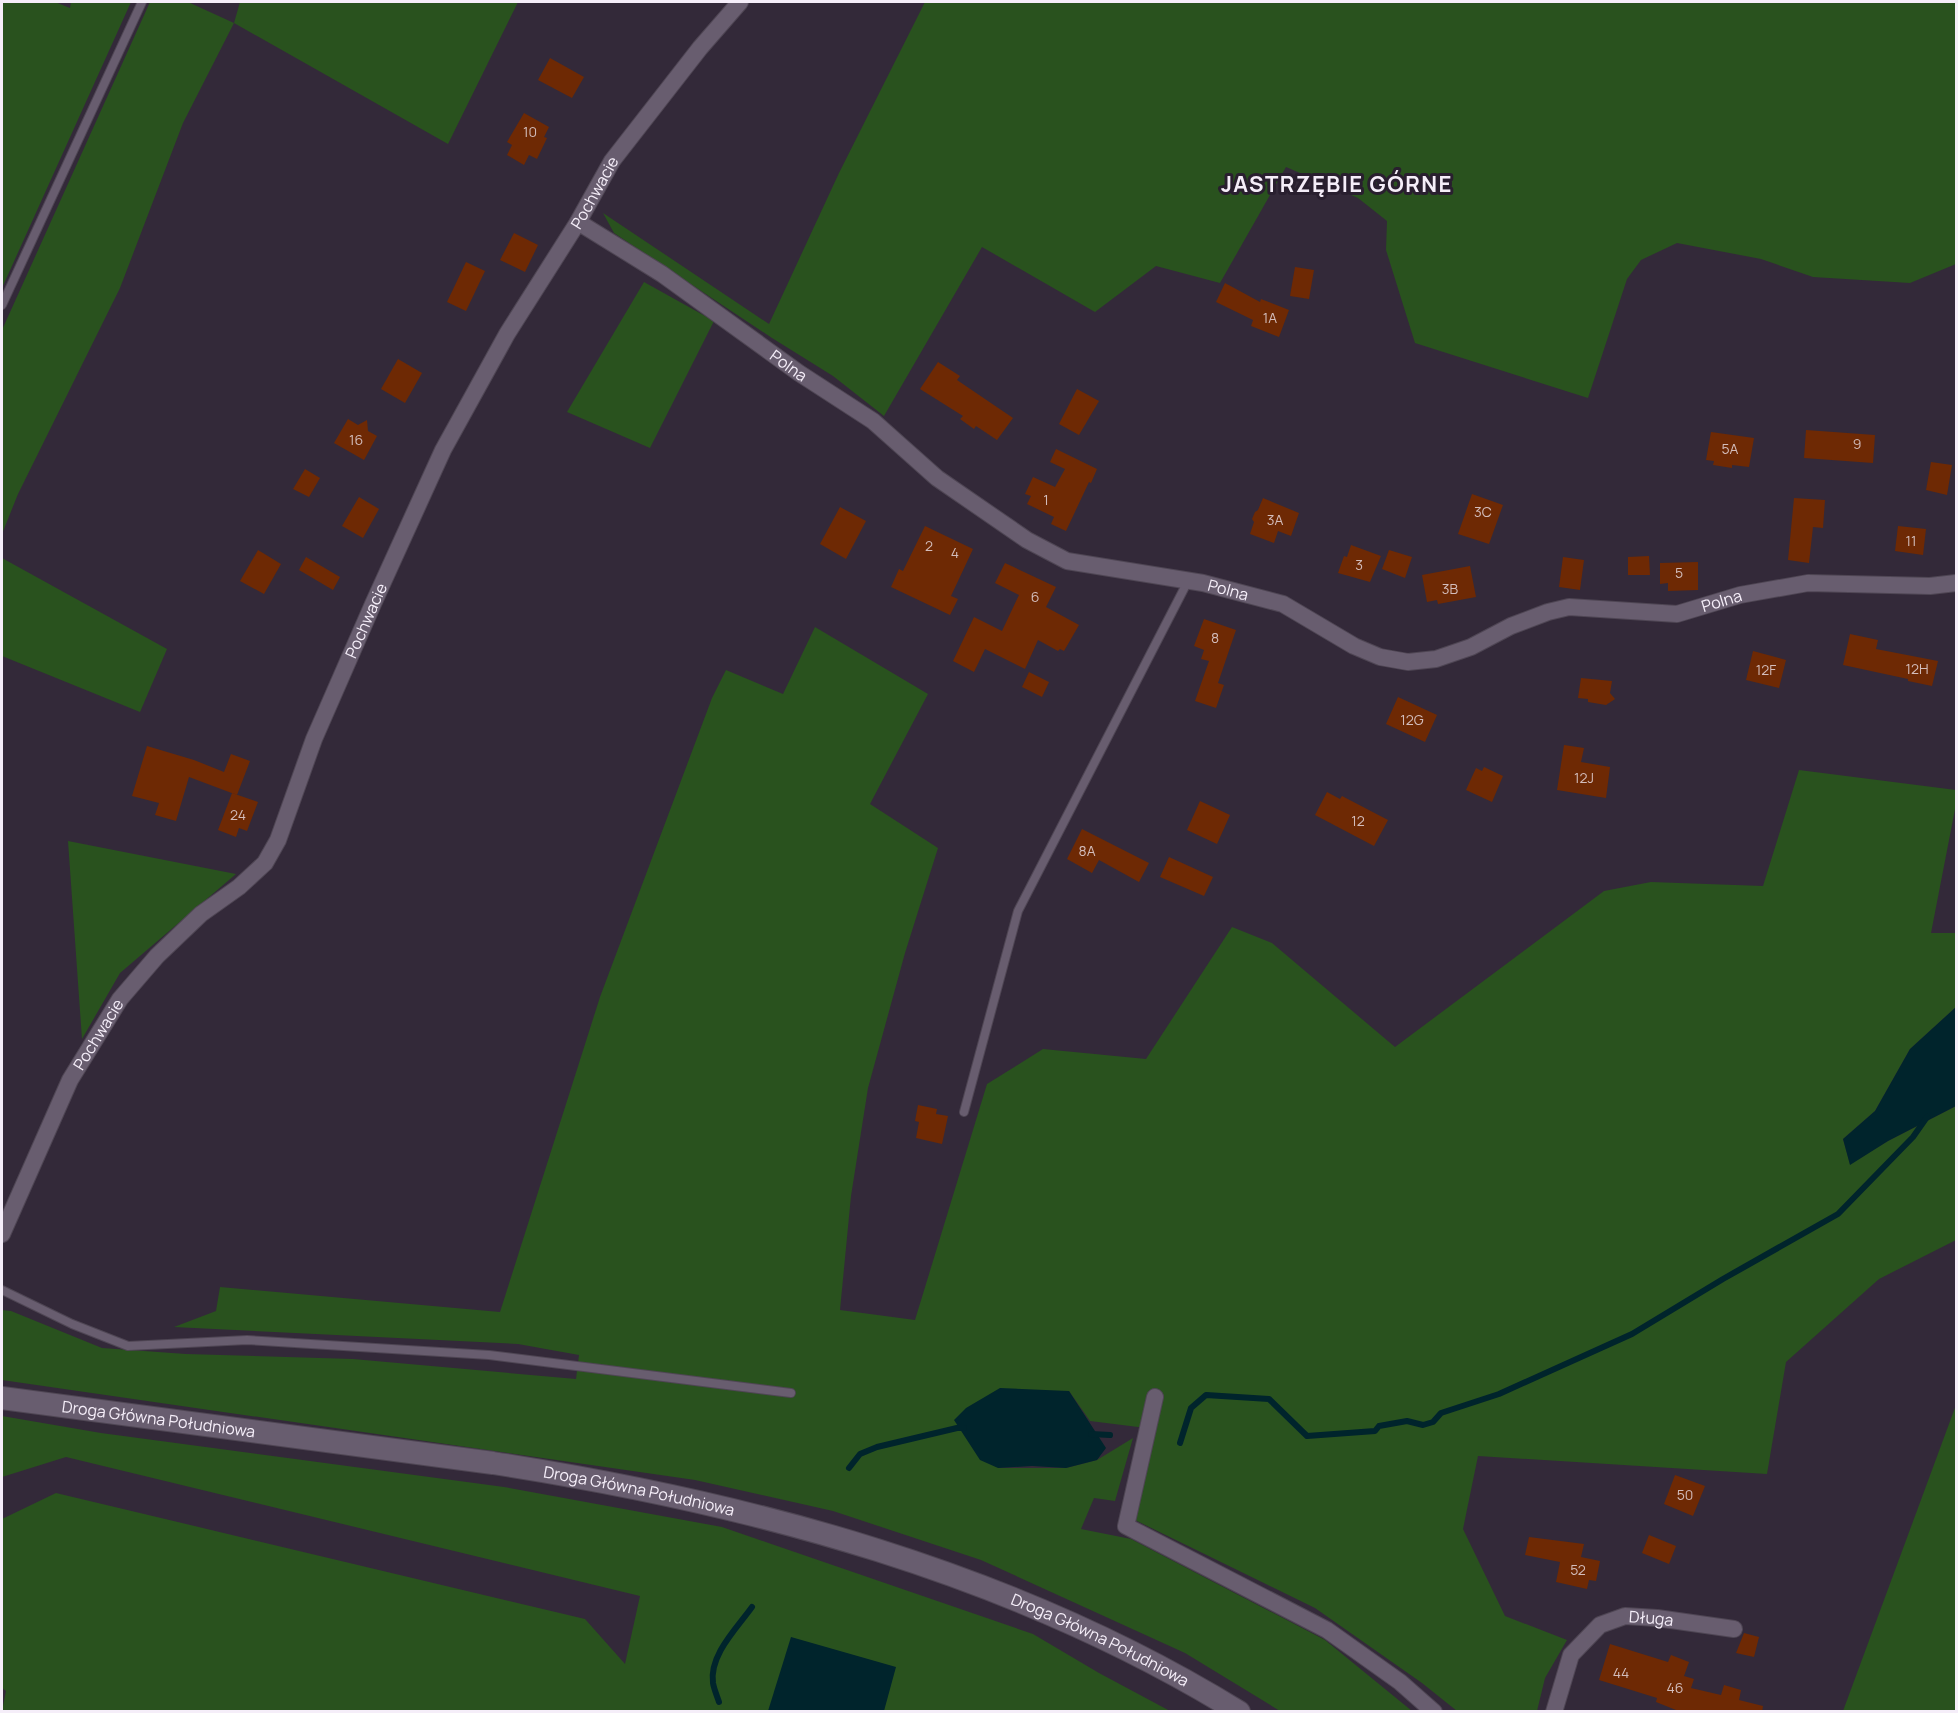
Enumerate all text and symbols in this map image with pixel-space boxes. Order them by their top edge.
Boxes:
house number: 10 [523,122,537,141]
street label: Pochwacie [565,152,623,233]
district label: JASTRZĘBIE GÓRNE [1221,169,1453,199]
house number: 1A [1263,308,1277,327]
street label: Polna [765,344,812,386]
house number: 16 [349,430,363,449]
house number: 9 [1853,434,1861,453]
house number: 5A [1722,439,1739,458]
house number: 1 [1043,490,1049,509]
house number: 3C [1474,502,1492,521]
house number: 3A [1267,510,1283,529]
house number: 11 [1906,531,1916,550]
house number: 2 [925,536,933,555]
house number: 4 [951,543,959,562]
house number: 3 [1355,555,1363,574]
house number: 5 [1675,563,1683,582]
street label: Polna [1205,574,1251,605]
house number: 3B [1442,579,1459,598]
street label: Pochwacie [340,580,392,662]
street label: Polna [1699,584,1744,617]
house number: 6 [1031,587,1039,606]
house number: 8 [1211,628,1219,647]
house number: 12H [1905,659,1929,678]
house number: 12F [1756,660,1776,679]
house number: 12G [1400,710,1424,729]
house number: 12J [1574,768,1594,787]
house number: 24 [230,805,246,824]
house number: 12 [1351,811,1365,830]
house number: 8A [1079,841,1096,860]
street label: Pochwacie [68,995,129,1074]
street label: Droga Główna Południowa [61,1395,257,1442]
street label: Droga Główna Południowa [542,1460,737,1521]
house number: 50 [1677,1485,1693,1504]
house number: 52 [1570,1560,1586,1579]
street label: Droga Główna Południowa [1008,1588,1193,1691]
street label: Długa [1628,1605,1675,1631]
house number: 44 [1613,1663,1629,1682]
house number: 46 [1667,1678,1683,1697]

